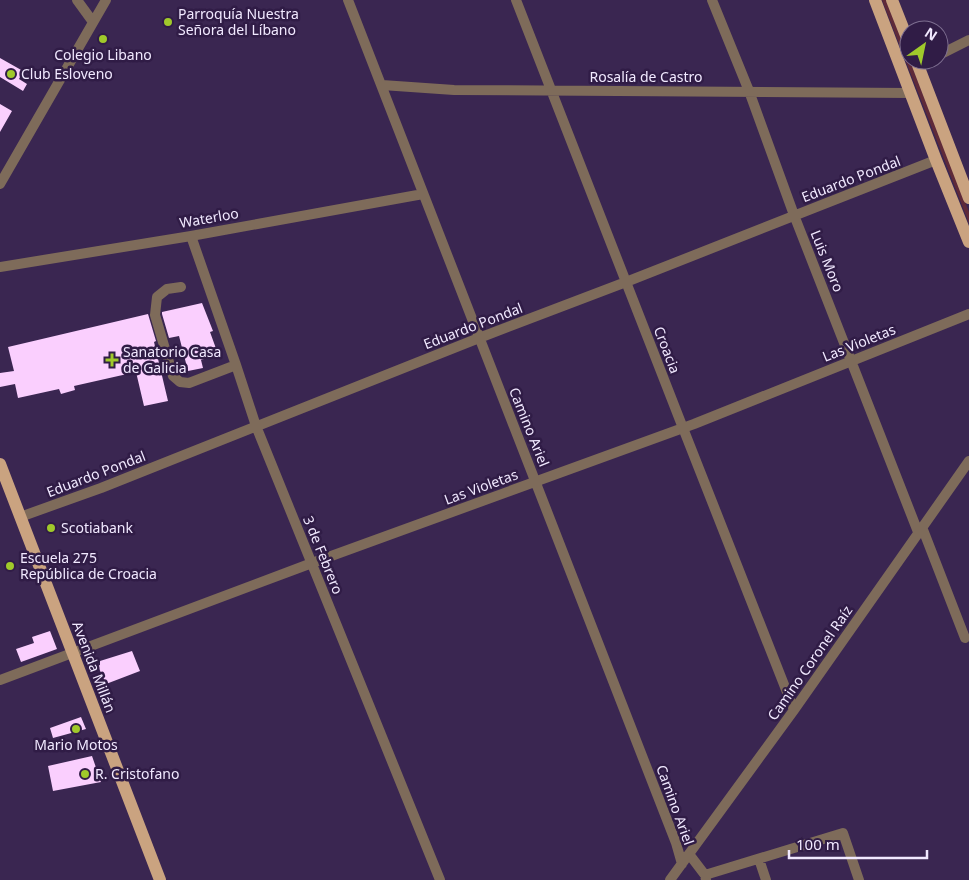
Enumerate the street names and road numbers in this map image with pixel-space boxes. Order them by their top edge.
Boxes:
street label: Rosalía de Castro [589,67,703,86]
street label: Eduardo Pondal [798,151,903,206]
street label: Waterloo [178,203,240,232]
street label: Luis Moro [806,227,848,295]
street label: Eduardo Pondal [420,298,525,353]
street label: Las Violetas [819,319,898,366]
street label: Croacia [650,324,685,376]
street label: Camino Ariel [505,384,554,469]
street label: Eduardo Pondal [43,446,148,501]
street label: Las Violetas [441,464,521,509]
street label: 3 de Febrero [299,513,348,597]
street label: Camino Coronel Raíz [763,601,857,724]
street label: Avenida Millán [68,618,121,715]
street label: Camino Ariel [652,762,699,848]

